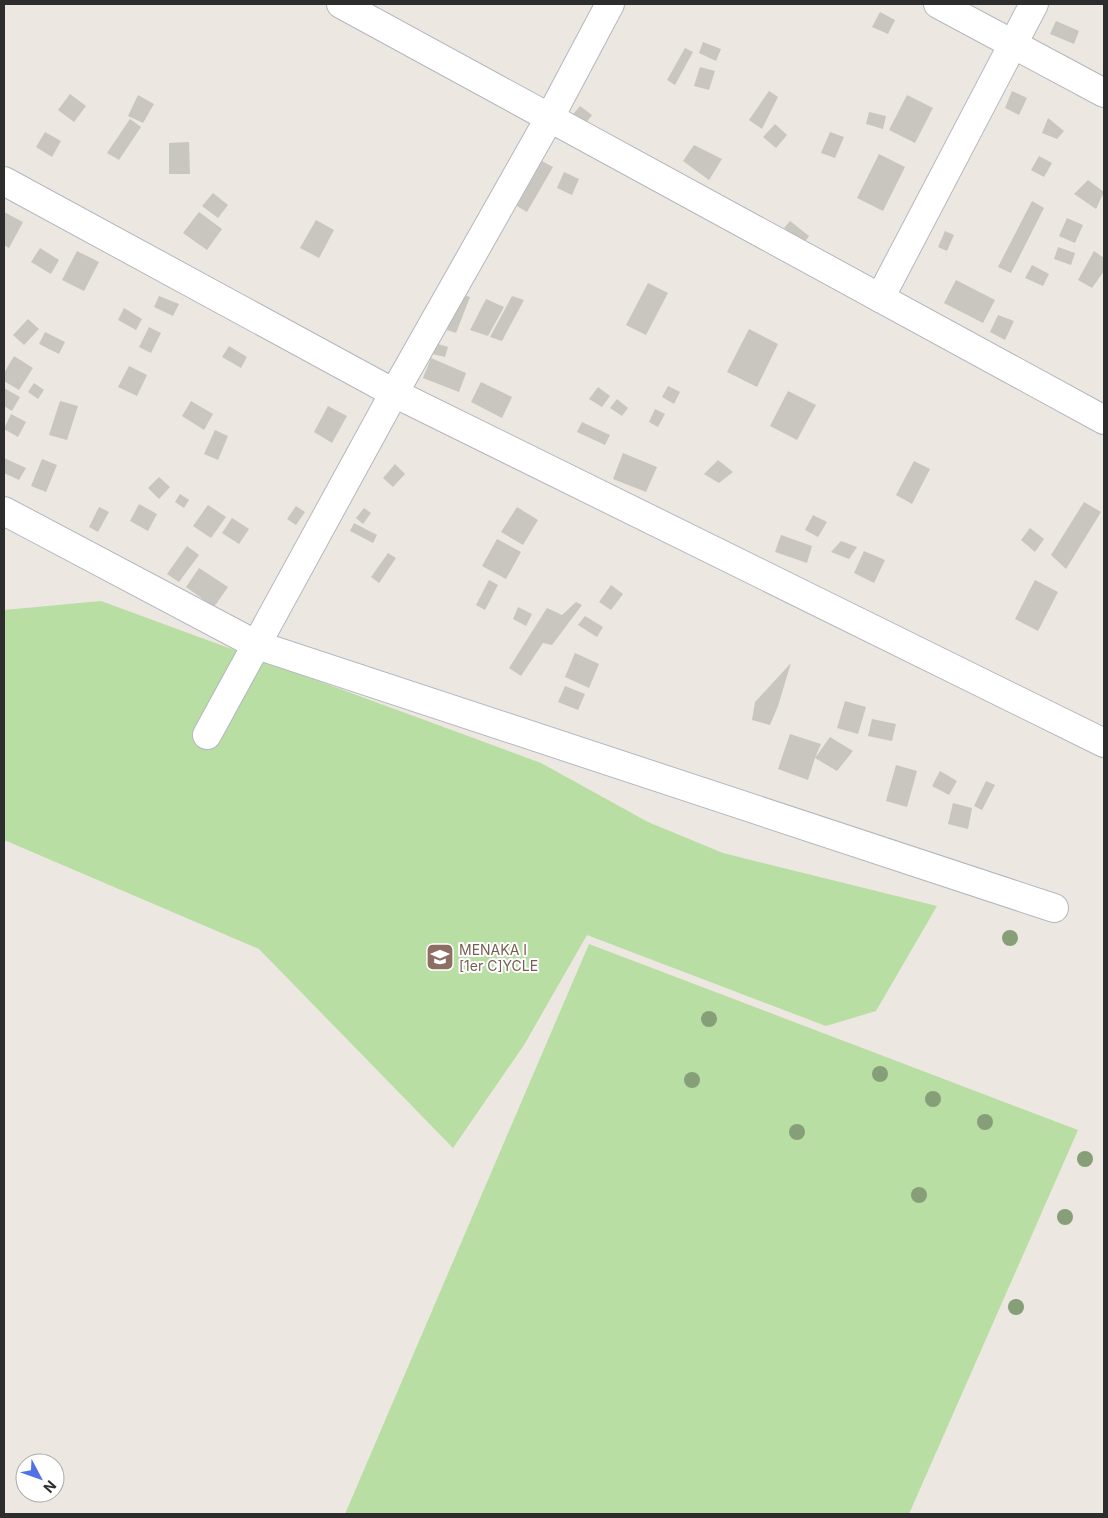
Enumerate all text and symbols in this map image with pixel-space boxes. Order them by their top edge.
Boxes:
place label: MENAKA I [1er C]YCLE [459,941,538,974]
school or university icon: MENAKA I [1er C]YCLE [425,942,455,972]
north arrow [15,1453,65,1503]
text: N [40,1477,60,1496]

